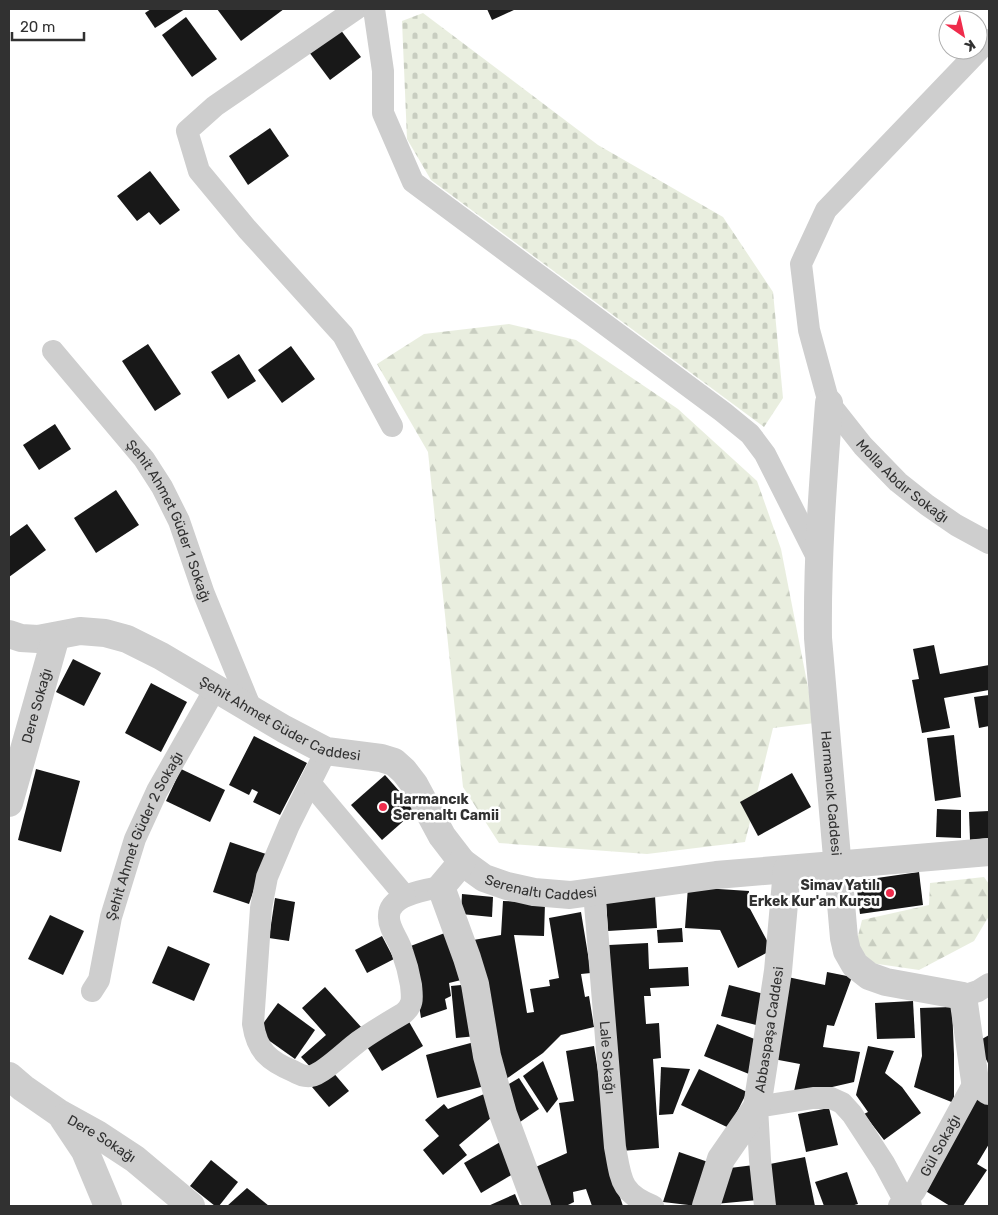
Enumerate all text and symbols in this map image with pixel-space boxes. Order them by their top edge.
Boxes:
scale bar [12,10,85,42]
north arrow [938,10,988,60]
text: 20 m [20,18,55,36]
text: K [961,36,979,55]
street label: Şehit Ahmet Güder 1 Sokağı [122,436,214,605]
street label: Molla Abdır Sokağı [852,436,952,526]
street label: Dere Sokağı [18,666,55,745]
street label: Şehit Ahmet Güder Caddesi [196,673,361,764]
street label: Harmancık Caddesi [817,730,845,856]
street label: Şehit Ahmet Güder 2 Sokağı [102,749,187,923]
place label: Harmancık Serenaltı Camii [393,791,499,824]
marker: Harmancık Serenaltı Camii [377,801,389,813]
street label: Serenaltı Caddesi [482,871,598,904]
place label: Simav Yatılı Erkek Kur'an Kursu [749,877,880,910]
marker: Simav Yatılı Erkek Kur'an Kursu [884,887,896,899]
street label: Abbaspaşa Caddesi [751,966,787,1094]
street label: Lale Sokağı [596,1020,619,1095]
street label: Dere Sokağı [64,1111,139,1166]
street label: Gül Sokağı [917,1112,964,1180]

